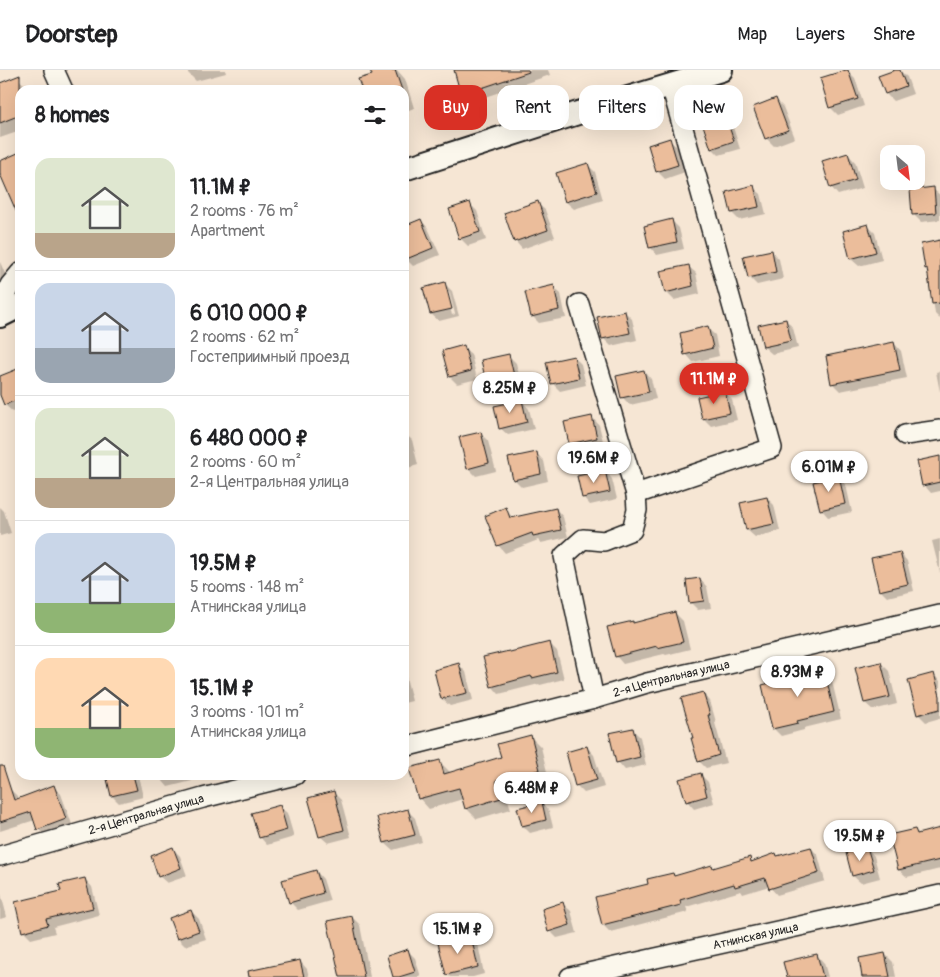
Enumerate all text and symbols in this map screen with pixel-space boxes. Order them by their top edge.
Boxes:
text: Doorstep [25,20,118,49]
text: Map [738,23,767,46]
text: Layers [795,23,845,46]
text: Share [873,23,915,46]
chip: Buy [424,85,487,130]
chip: Rent [497,85,569,130]
chip: Filters [579,85,664,130]
chip: New [674,85,743,130]
icon: filters [361,101,389,129]
text: 8 homes [35,102,109,129]
north arrow [880,145,925,190]
map controls [880,145,925,190]
text: 11.1M ₽ [190,174,252,201]
icon: home [75,178,135,238]
text: 2 rooms · 76 m² [190,201,299,221]
text: Apartment [190,221,265,241]
text: 6 010 000 ₽ [190,300,308,327]
icon: home [75,303,135,363]
text: 2 rooms · 62 m² [190,327,299,347]
text: Гостеприимный проезд [190,347,349,367]
pin: 11.1M ₽ [668,362,760,405]
text: 11.1M ₽ [691,369,737,389]
pin: 8.25M ₽ [464,372,556,414]
text: 8.25M ₽ [483,378,537,398]
text: 6 480 000 ₽ [190,425,309,452]
icon: home [75,428,135,488]
pin: 19.6M ₽ [548,442,640,484]
text: 19.6M ₽ [568,448,620,468]
pin: 6.01M ₽ [783,450,875,493]
text: 2 rooms · 60 m² [190,452,301,472]
text: 6.01M ₽ [802,457,856,477]
text: 2-я Центральная улица [190,472,349,492]
text: 19.5M ₽ [190,550,257,577]
icon: home [75,553,135,613]
text: 5 rooms · 148 m² [190,577,304,597]
text: Атнинская улица [190,597,306,617]
pin: 8.93M ₽ [752,656,844,698]
street label: 2-я Центральная улица [611,657,731,700]
text: 8.93M ₽ [771,662,825,682]
text: 15.1M ₽ [190,675,255,702]
icon: home [75,678,135,738]
text: 3 rooms · 101 m² [190,702,304,722]
text: Атнинская улица [190,722,306,742]
pin: 6.48M ₽ [486,772,578,814]
text: 6.48M ₽ [505,778,559,798]
street label: 2-я Центральная улица [87,791,206,838]
pin: 19.5M ₽ [814,820,906,862]
text: 19.5M ₽ [834,826,886,846]
pin: 15.1M ₽ [412,912,504,955]
text: 15.1M ₽ [433,919,483,939]
street label: Атнинская улица [711,919,800,953]

